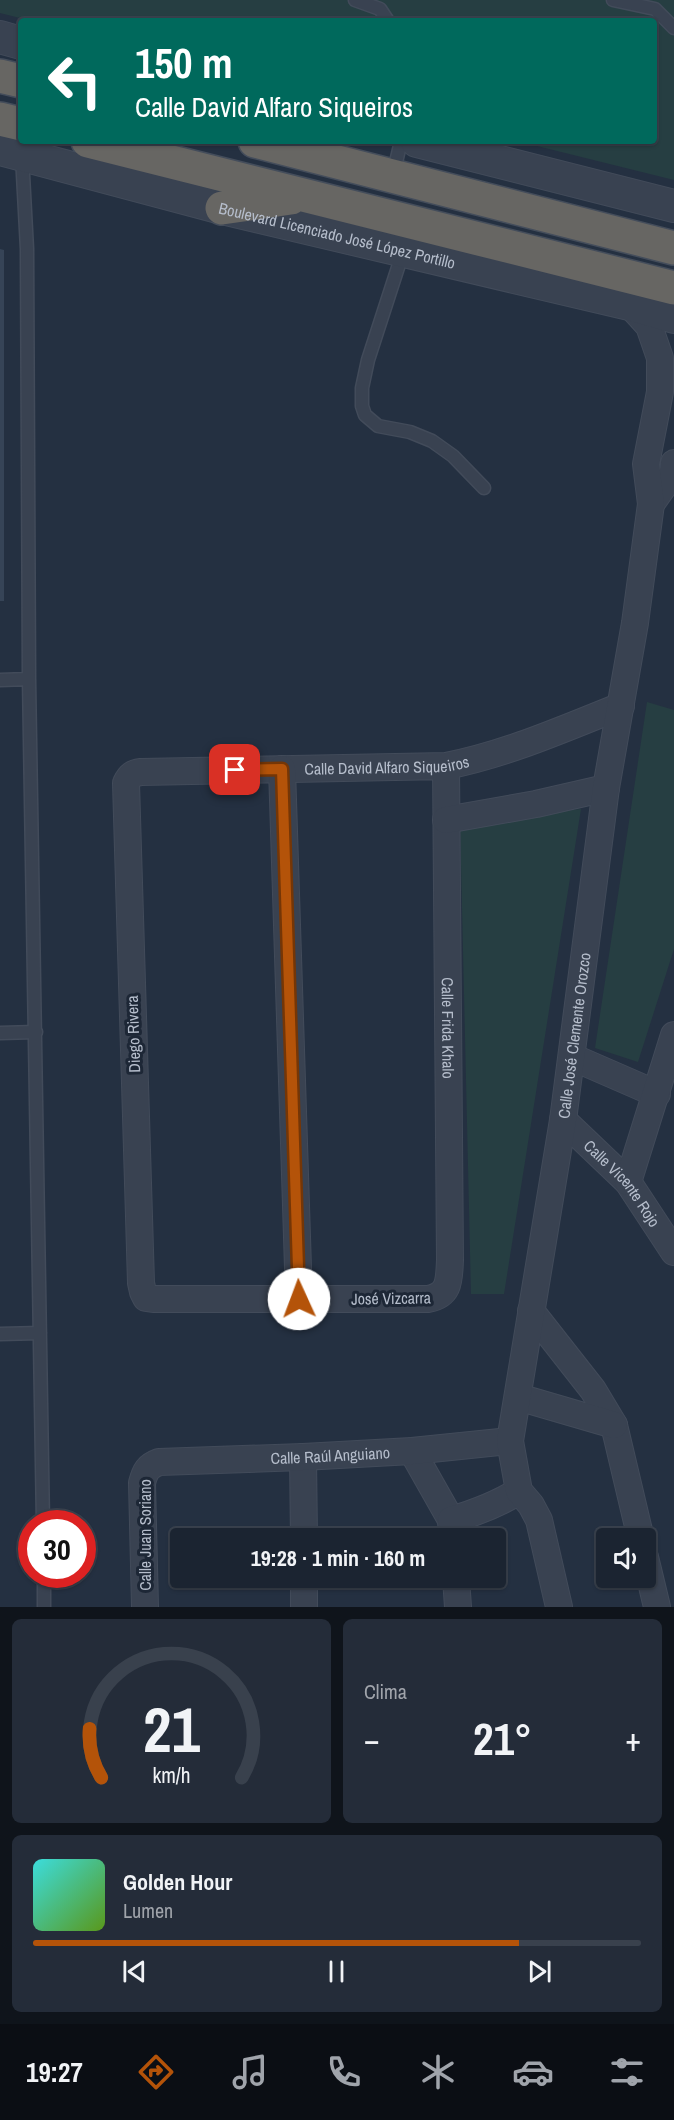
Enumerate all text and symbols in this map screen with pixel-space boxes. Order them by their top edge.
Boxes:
text: 150 m [135,35,233,91]
icon: left [36,42,114,120]
text: Calle David Alfaro Siqueiros [135,89,413,125]
street label: Boulevard Licenciado José López Portillo [217,197,458,274]
pin [209,744,260,795]
street label: Calle David Alfaro Siqueiros [304,750,471,780]
icon: arrive [218,753,251,786]
street label: Calle José Clemente Orozco [552,951,596,1120]
street label: Calle Frida Khalo [437,977,460,1079]
street label: Diego Rivera [121,994,145,1073]
street label: Calle Vicente Rojo [579,1135,665,1231]
position arrow [267,1267,331,1331]
street label: José Vizcarra [351,1286,432,1310]
street label: Calle Raúl Anguiano [270,1441,391,1469]
street label: Calle Juan Soriano [134,1479,156,1591]
speed limit sign: 30 [18,1510,96,1588]
map controls [596,1528,656,1588]
button: sound [596,1528,656,1588]
text: 19:28 · 1 min · 160 m [251,1543,425,1573]
text: Clima [364,1678,407,1705]
text: 21 [143,1687,200,1771]
text: 21° [473,1708,532,1769]
text: − [364,1717,380,1761]
text: + [625,1717,641,1761]
text: km/h [152,1761,191,1790]
text: Golden Hour [123,1867,232,1897]
text: Lumen [123,1897,173,1924]
icon: previous [118,1955,151,1988]
icon: pause [320,1955,353,1988]
icon: next [523,1955,556,1988]
icon: directions [135,2051,177,2093]
icon: music [229,2051,271,2093]
icon: phone [323,2051,365,2093]
icon: climate [417,2051,459,2093]
icon: car [512,2051,554,2093]
icon: filters [606,2051,648,2093]
text: 19:27 [26,2054,83,2090]

